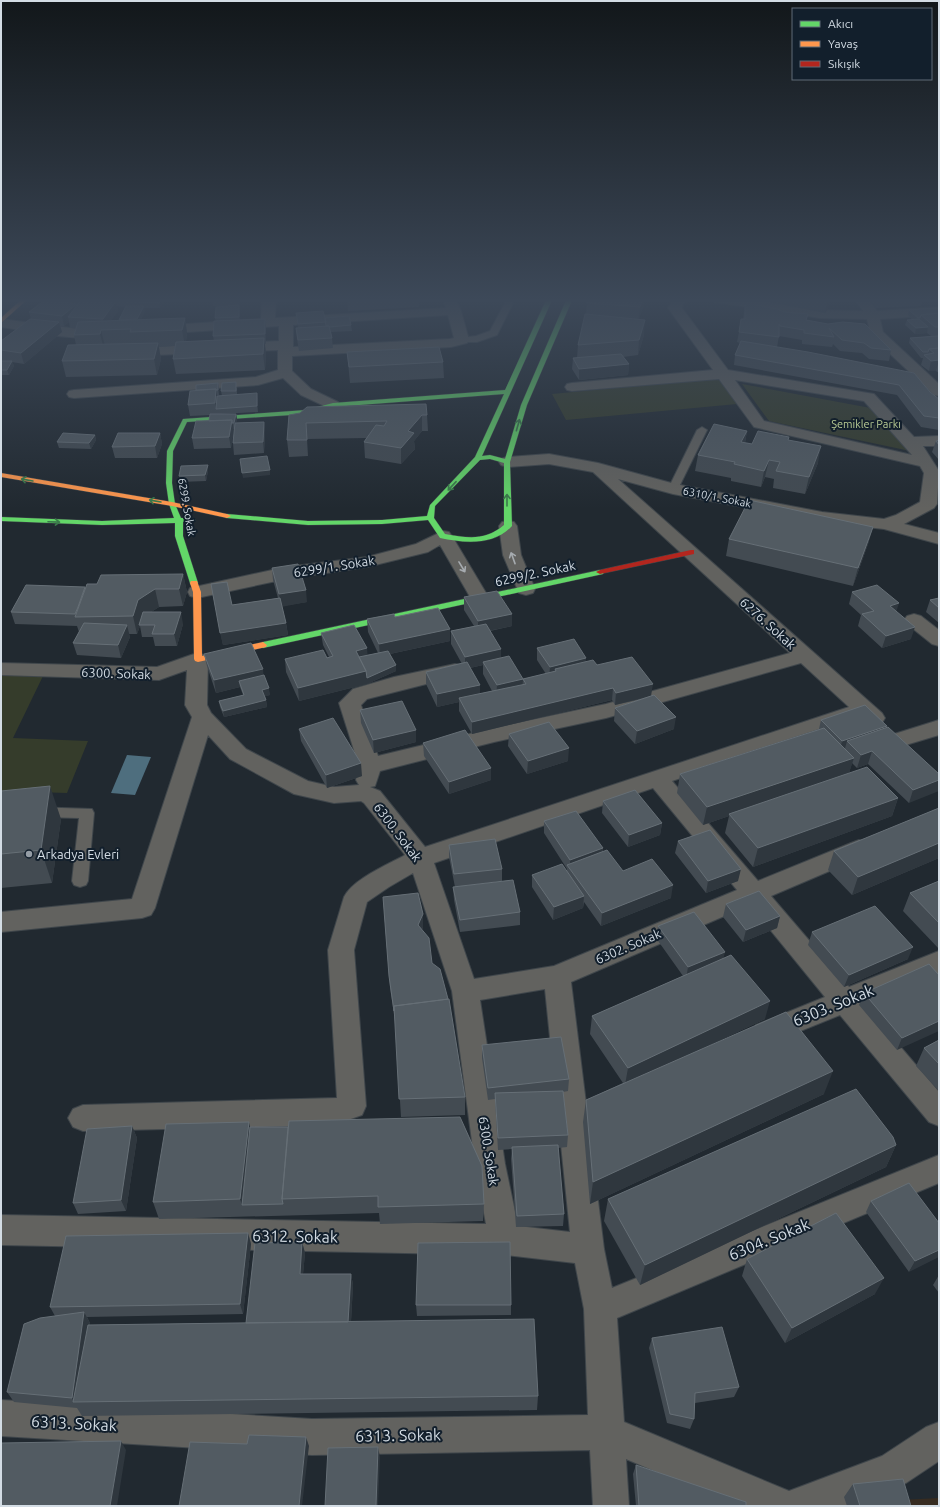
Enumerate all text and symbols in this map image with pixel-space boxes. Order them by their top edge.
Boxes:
legend [792,8,932,80]
text: Akıcı [828,17,853,30]
text: Yavaş [828,37,858,50]
text: Sıkışık [828,57,860,70]
one-way arrow [515,418,522,431]
park label: Şemikler Parkı [831,418,901,430]
one-way arrow [21,476,34,484]
street label: 6299. Sokak [176,477,198,538]
one-way arrow [447,481,457,491]
street label: 6310/1. Sokak [682,485,753,510]
one-way arrow [503,494,511,507]
one-way arrow [149,497,162,505]
one-way arrow [47,518,60,525]
street label: 6299/1. Sokak [292,553,376,579]
one-way arrow [509,553,517,565]
street label: 6299/2. Sokak [494,558,577,588]
one-way arrow [458,561,466,573]
street label: 6276. Sokak [737,594,799,652]
street label: 6300. Sokak [81,665,152,681]
street label: 6300. Sokak [371,800,425,864]
place label: Arkadya Evleri [37,847,119,861]
marker: Arkadya Evleri [24,849,34,859]
street label: 6302. Sokak [593,926,663,966]
street label: 6303. Sokak [790,981,876,1029]
street label: 6300. Sokak [477,1115,501,1187]
street label: 6304. Sokak [726,1215,812,1263]
street label: 6312. Sokak [252,1226,338,1246]
street label: 6313. Sokak [31,1412,117,1434]
street label: 6313. Sokak [355,1425,441,1445]

